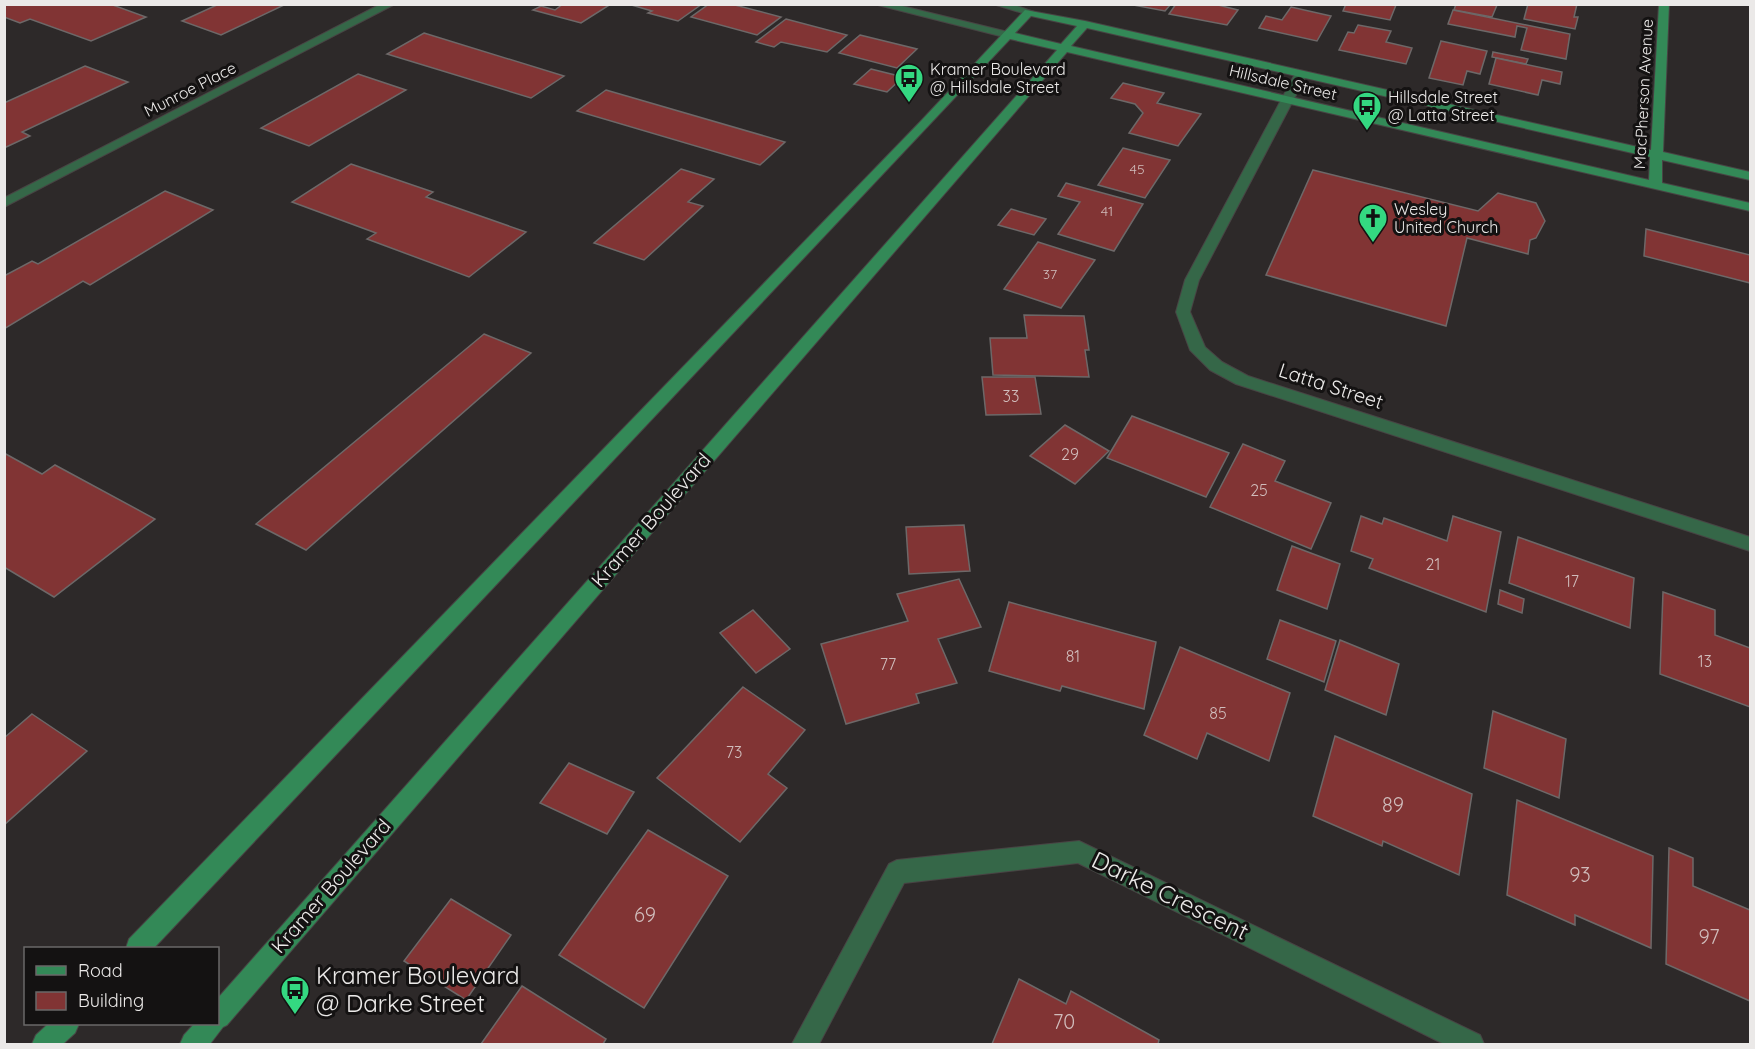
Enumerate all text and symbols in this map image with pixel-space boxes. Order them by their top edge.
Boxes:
street label: MacPherson Avenue [1629,18,1657,170]
street label: Munroe Place [141,57,239,121]
place label: Kramer Boulevard @ Hillsdale Street [930,59,1066,97]
street label: Hillsdale Street [1227,60,1339,104]
bus stop icon: Kramer Boulevard @ Hillsdale Street [893,62,925,104]
place label: Hillsdale Street @ Latta Street [1388,87,1498,125]
bus stop icon: Hillsdale Street @ Latta Street [1351,90,1383,132]
house number: 45 [1129,160,1145,178]
place label: Wesley United Church [1394,199,1498,237]
house number: 41 [1101,202,1113,220]
church icon: Wesley United Church [1357,202,1389,244]
house number: 37 [1043,265,1057,283]
street label: Latta Street [1276,357,1387,414]
house number: 33 [1003,386,1019,406]
house number: 29 [1061,444,1079,464]
street label: Kramer Boulevard [586,447,716,592]
house number: 25 [1250,480,1268,500]
house number: 21 [1426,554,1440,574]
house number: 17 [1565,571,1579,591]
house number: 81 [1066,646,1080,666]
house number: 13 [1698,651,1712,671]
house number: 77 [880,654,896,674]
house number: 85 [1209,703,1227,723]
house number: 73 [726,742,742,762]
house number: 89 [1382,792,1404,817]
street label: Kramer Boulevard [266,813,396,958]
street label: Darke Crescent [1087,844,1254,946]
house number: 93 [1569,862,1591,887]
house number: 69 [634,902,656,927]
house number: 97 [1699,924,1719,949]
legend [24,947,219,1025]
text: Road [78,959,123,982]
place label: Kramer Boulevard @ Darke Street [316,960,520,1018]
bus stop icon: Kramer Boulevard @ Darke Street [279,974,311,1016]
text: Building [78,989,144,1012]
house number: 70 [1053,1009,1075,1034]

